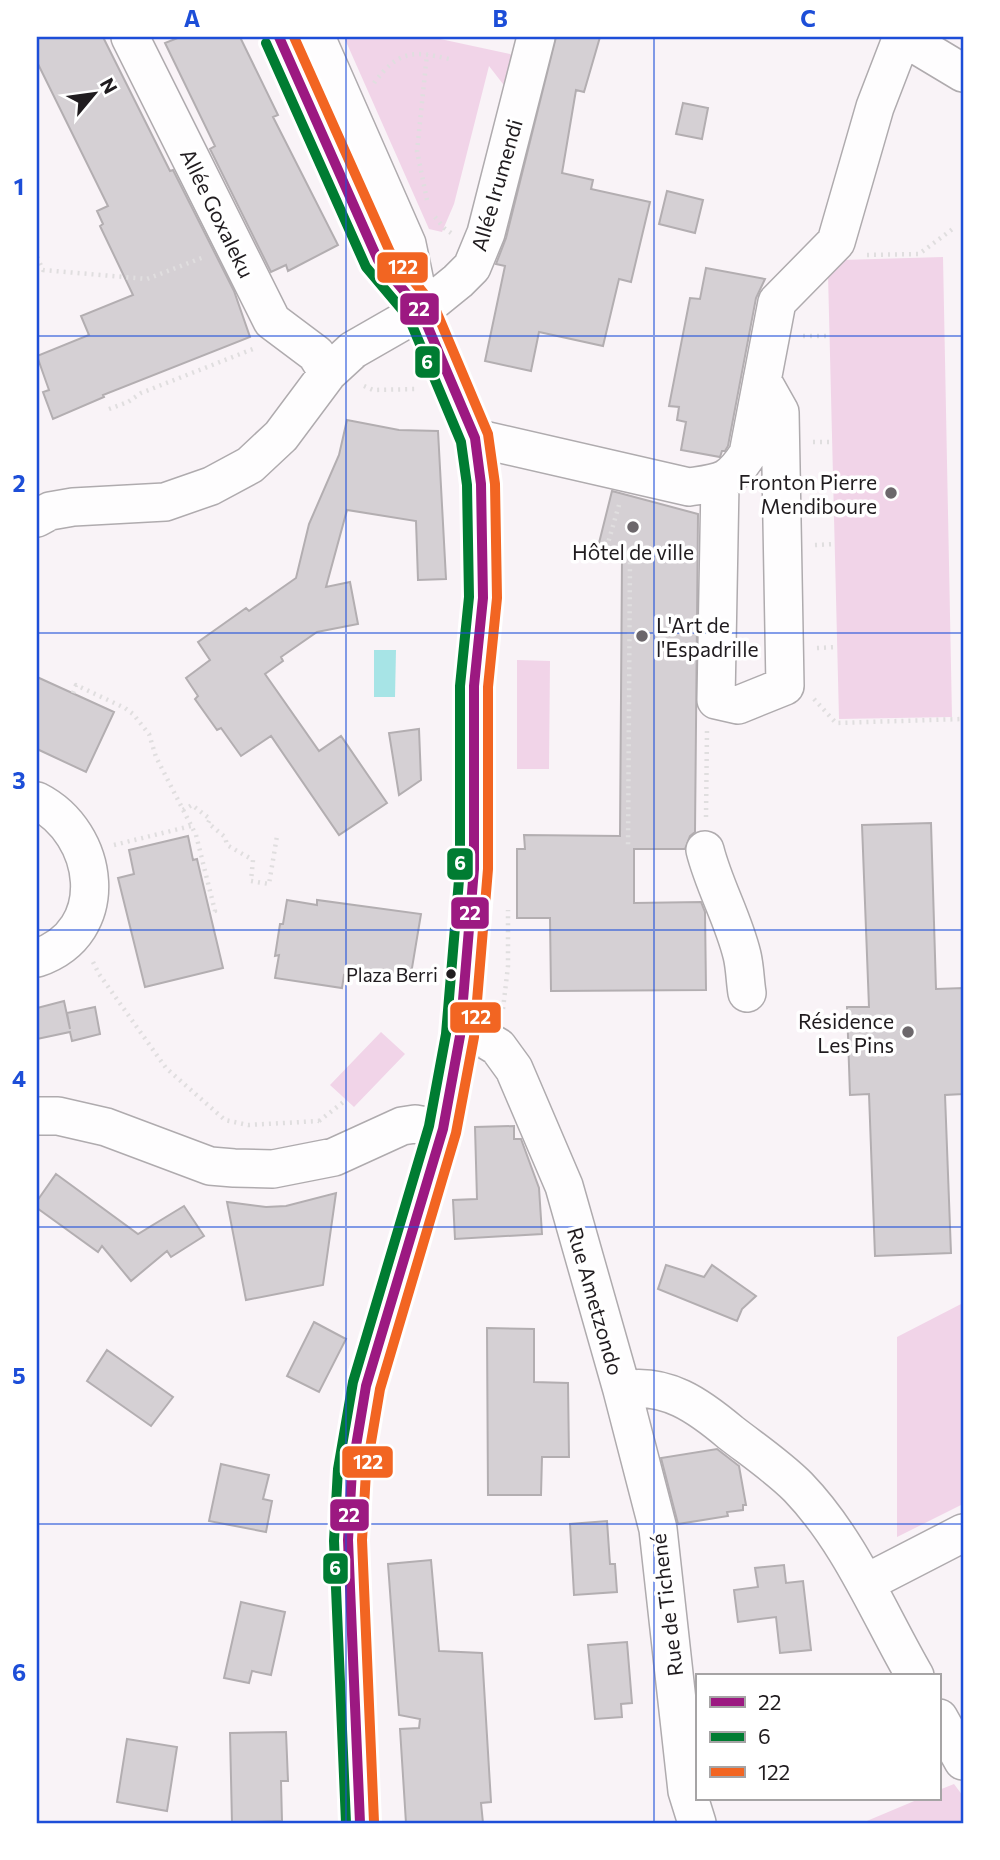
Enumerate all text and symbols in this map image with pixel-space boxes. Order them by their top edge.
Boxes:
text: A [184,4,201,32]
text: B [492,4,508,32]
text: C [800,4,816,32]
north arrow [60,60,130,130]
text: N [96,74,123,97]
street label: Allée Irumendi [465,116,527,254]
street label: Allée Goxaleku [176,144,260,282]
text: 1 [14,172,24,200]
line badge: 122 [376,251,429,284]
text: 122 [388,255,418,278]
line badge: 22 [399,292,440,326]
text: 22 [408,297,430,320]
line badge: 6 [414,345,441,379]
text: 6 [421,350,433,373]
text: 2 [12,469,26,497]
place label: Fronton Pierre Mendiboure [738,469,877,518]
marker: Fronton Pierre Mendiboure [883,485,899,501]
marker: Hôtel de ville [625,519,641,535]
place label: Hôtel de ville [572,539,694,564]
place label: L'Art de l'Espadrille [656,612,759,661]
marker: L'Art de l'Espadrille [634,628,650,644]
text: 3 [12,766,26,794]
line badge: 6 [446,847,474,881]
text: 6 [454,851,466,874]
line badge: 22 [450,896,490,930]
text: 22 [459,901,481,924]
place label: Plaza Berri [346,963,438,986]
marker: Plaza Berri [444,967,458,981]
line badge: 122 [449,1001,502,1034]
text: 122 [461,1005,491,1028]
place label: Résidence Les Pins [798,1008,894,1057]
marker: Résidence Les Pins [900,1024,916,1040]
text: 4 [12,1064,26,1092]
street label: Rue Ametzondo [563,1224,629,1378]
text: 5 [12,1361,26,1389]
line badge: 122 [341,1445,394,1479]
text: 122 [353,1450,383,1473]
line badge: 22 [329,1498,370,1532]
text: 22 [338,1503,360,1526]
street label: Rue de Tichené [645,1532,687,1678]
line badge: 6 [322,1552,349,1585]
text: 6 [329,1556,341,1579]
text: 6 [12,1658,26,1686]
legend [696,1674,940,1800]
text: 22 [758,1689,781,1714]
text: 6 [758,1723,771,1748]
text: 122 [758,1759,790,1784]

